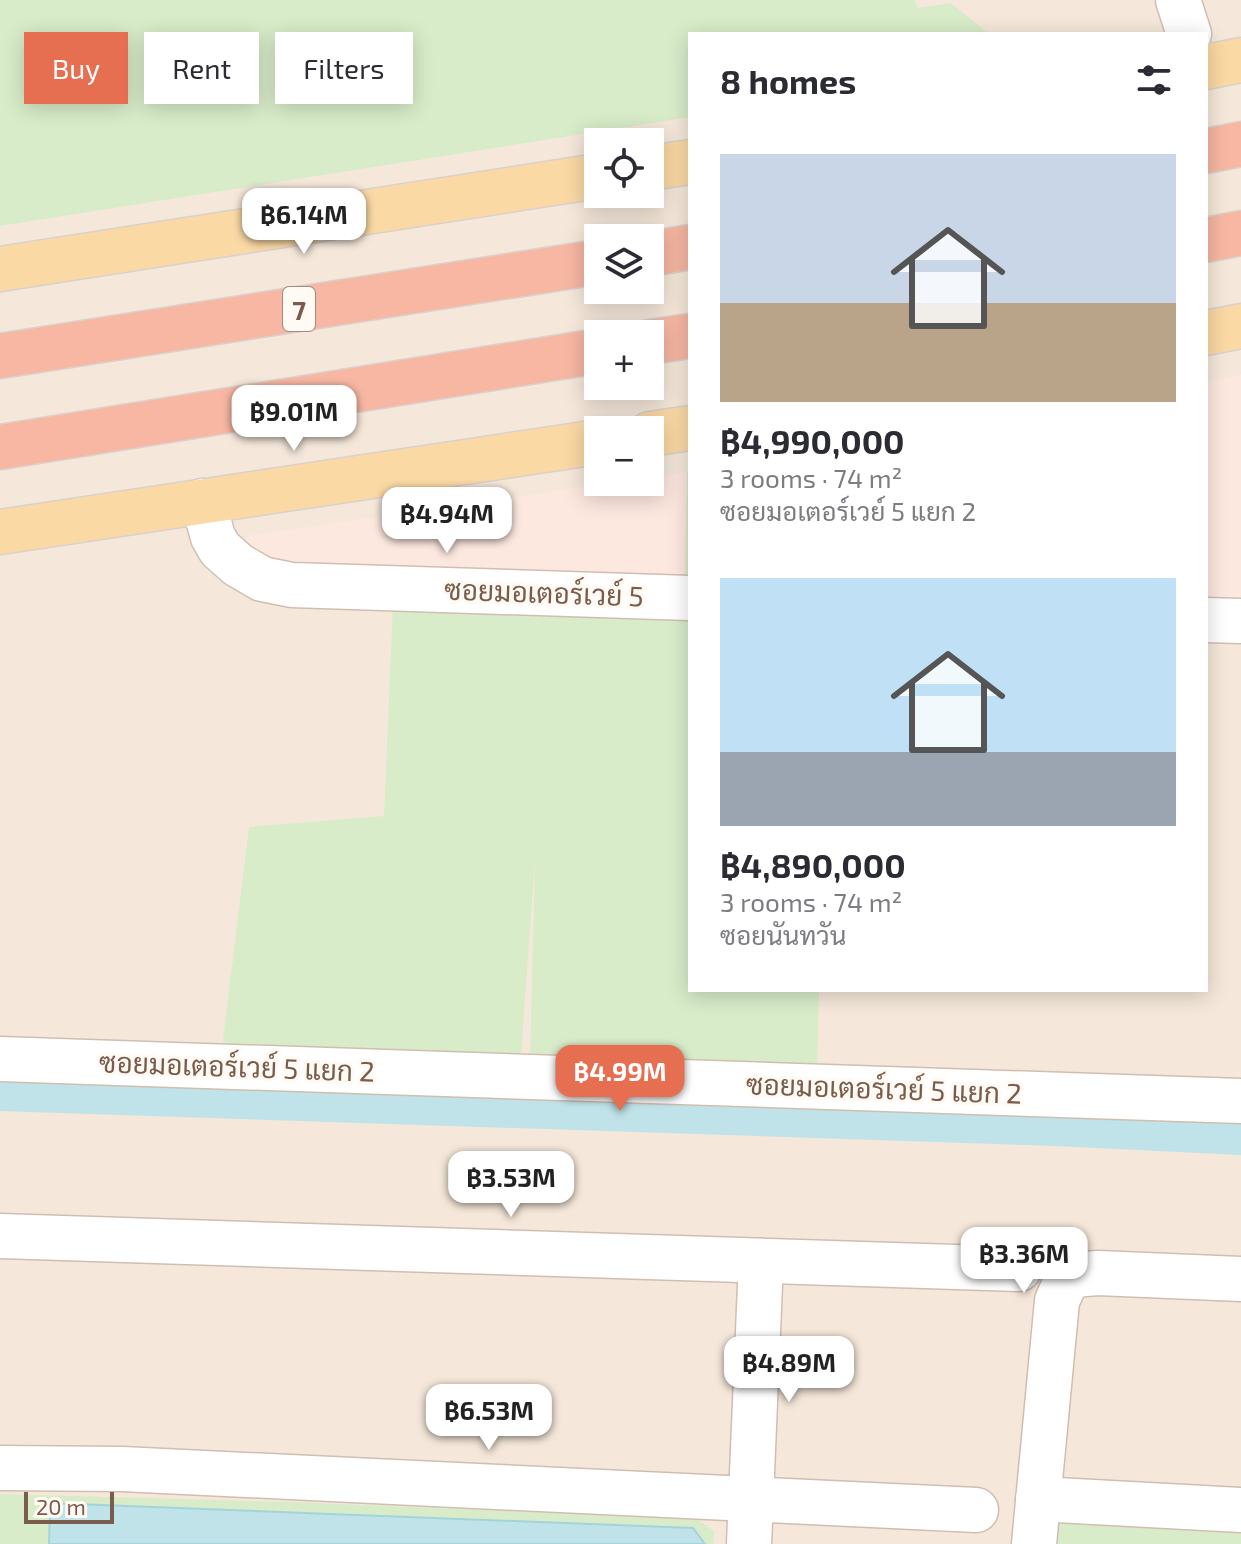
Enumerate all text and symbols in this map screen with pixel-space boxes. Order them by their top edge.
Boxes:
chip: Buy [24,32,128,104]
chip: Rent [144,32,259,104]
chip: Filters [275,32,413,104]
icon: filters [1132,58,1176,102]
text: 8 homes [720,60,856,101]
map controls [584,128,664,496]
button: locate [584,128,664,208]
pin: ฿6.14M [239,188,369,256]
text: ฿6.14M [260,198,348,229]
icon: home [876,206,1020,350]
button: layers [584,224,664,304]
road number: 7 [283,287,315,331]
button: + [584,320,664,400]
pin: ฿9.01M [229,385,359,453]
text: ฿9.01M [250,395,338,426]
button: − [584,416,664,496]
text: ฿4,990,000 [720,420,905,461]
text: 3 rooms · 74 m² [720,462,902,493]
pin: ฿4.94M [382,487,512,555]
text: ซอยมอเตอร์เวย์ 5 แยก 2 [720,495,976,526]
text: ฿4.94M [400,497,494,528]
street label: ซอยมอเตอร์เวย์ 5 [444,571,644,612]
icon: home [876,630,1020,774]
text: ฿4,890,000 [720,844,906,885]
text: 3 rooms · 74 m² [720,886,902,917]
text: ซอยนันทวัน [720,919,846,950]
street label: ซอยมอเตอร์เวย์ 5 แยก 2 [99,1043,375,1088]
pin: ฿4.99M [555,1045,685,1113]
text: ฿4.99M [573,1055,667,1086]
street label: ซอยมอเตอร์เวย์ 5 แยก 2 [746,1065,1022,1110]
pin: ฿3.53M [446,1151,576,1219]
text: ฿3.53M [466,1161,556,1192]
pin: ฿3.36M [959,1227,1089,1295]
text: ฿3.36M [979,1237,1069,1268]
pin: ฿4.89M [724,1336,854,1404]
text: ฿4.89M [742,1346,836,1377]
pin: ฿6.53M [424,1384,554,1452]
text: ฿6.53M [444,1394,534,1425]
scale bar [24,1488,114,1524]
text: 20 m [36,1493,86,1519]

